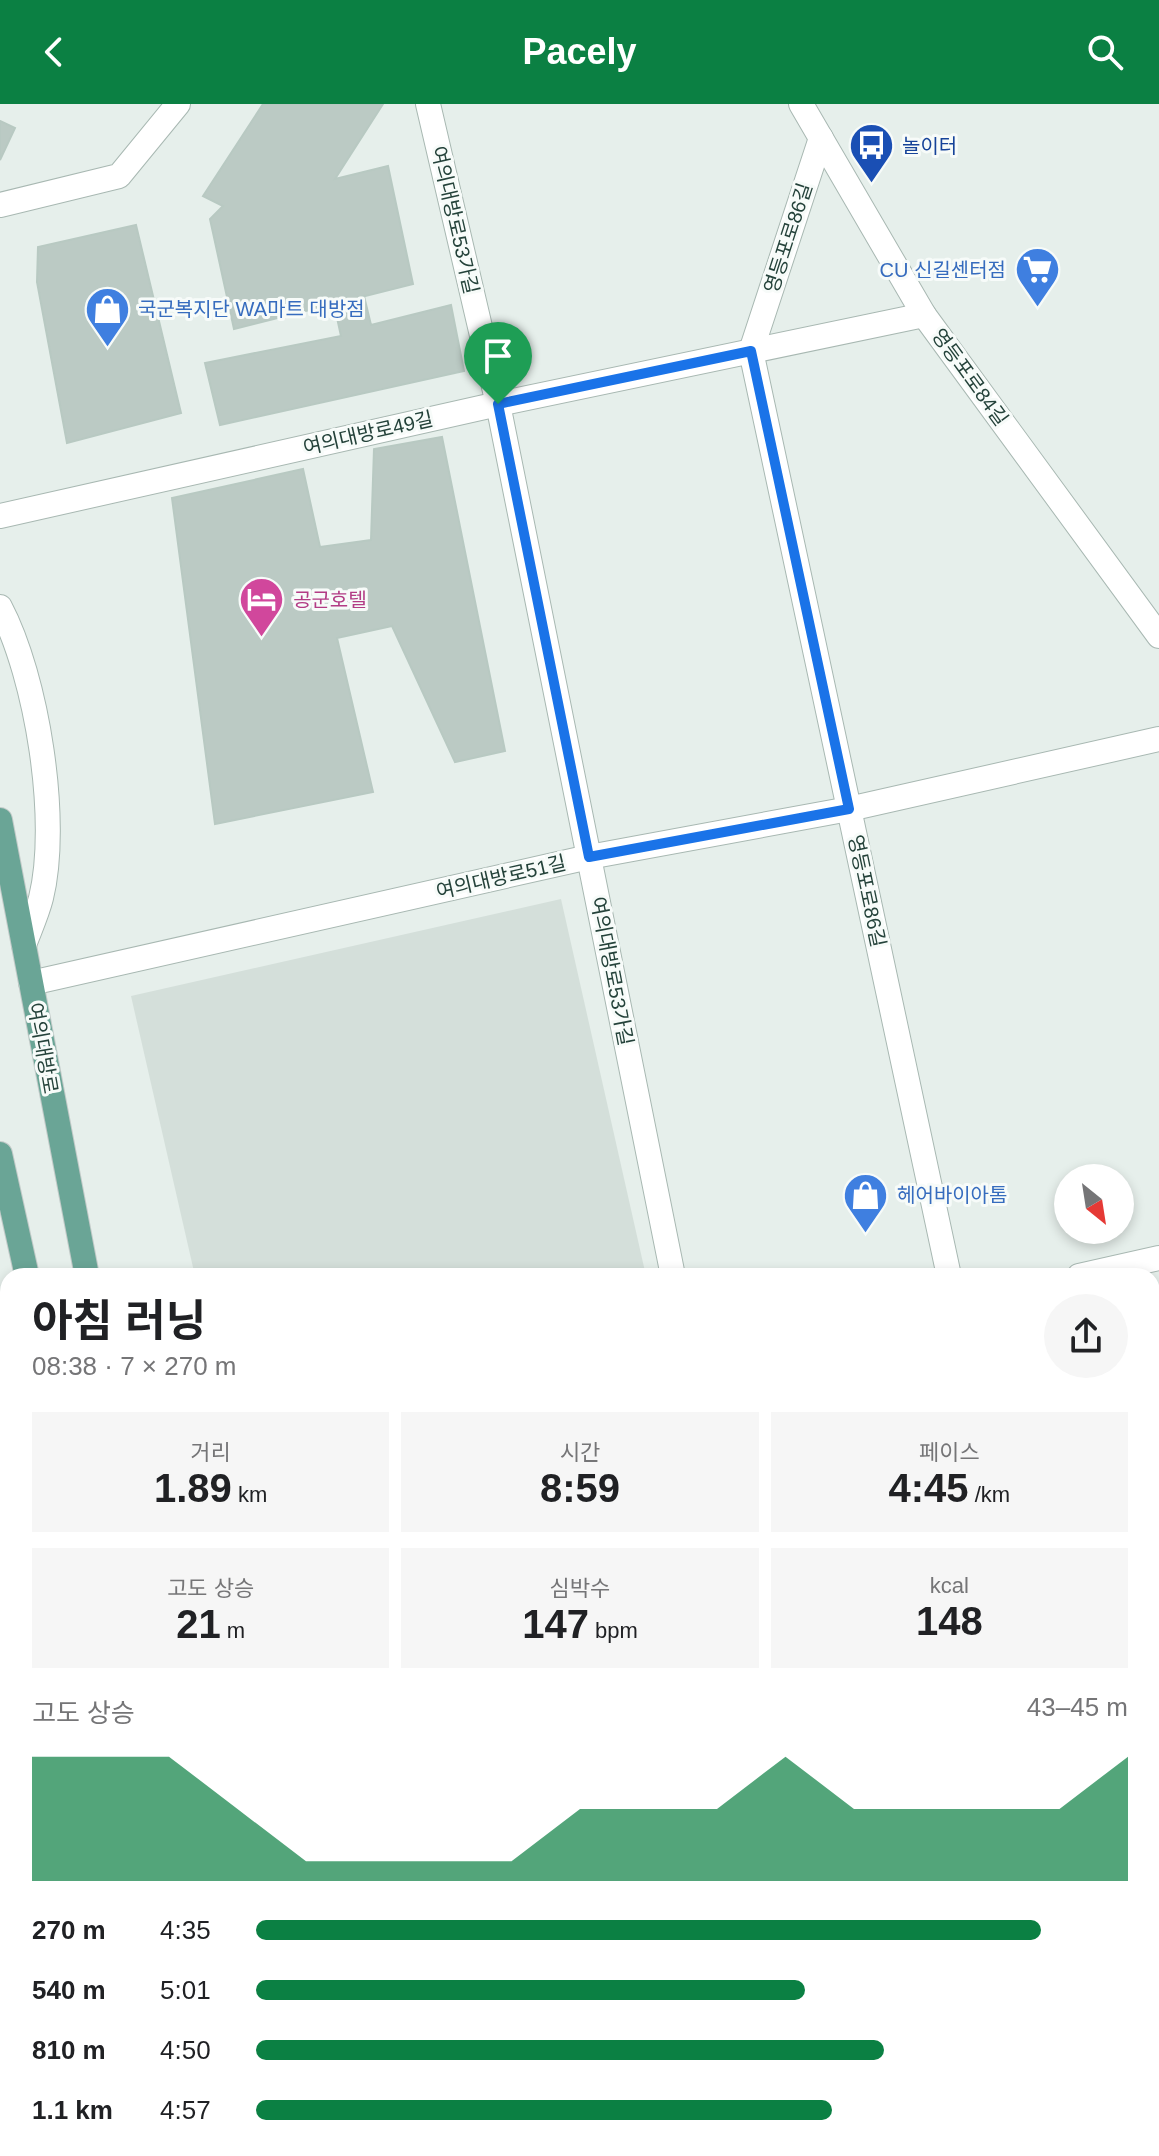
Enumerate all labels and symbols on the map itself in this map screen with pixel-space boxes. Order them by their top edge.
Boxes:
bus stop icon: 놀이터 [847,122,895,185]
place label: 놀이터 [902,135,957,157]
street label: 여의대방로53가길 [427,144,483,296]
street label: 영등포로86길 [760,180,816,296]
supermarket icon: CU 신길센터점 [1013,246,1061,309]
place label: CU 신길센터점 [880,259,1006,281]
shop icon: 국군복지단 WA마트 대방점 [83,285,131,348]
place label: 국군복지단 WA마트 대방점 [138,298,365,320]
pin [464,322,532,404]
street label: 영등포로84길 [928,324,1012,430]
street label: 여의대방로49길 [301,407,435,459]
hotel icon: 공군호텔 [238,576,286,639]
place label: 공군호텔 [293,589,367,611]
street label: 영등포로86길 [844,833,890,949]
street label: 여의대방로51길 [434,851,568,903]
street label: 여의대방로53가길 [587,895,637,1047]
street label: 여의대방로 [24,1001,62,1095]
north arrow [1054,1164,1134,1244]
shop icon: 헤어바이아톰 [842,1171,890,1234]
place label: 헤어바이아톰 [897,1184,1007,1206]

